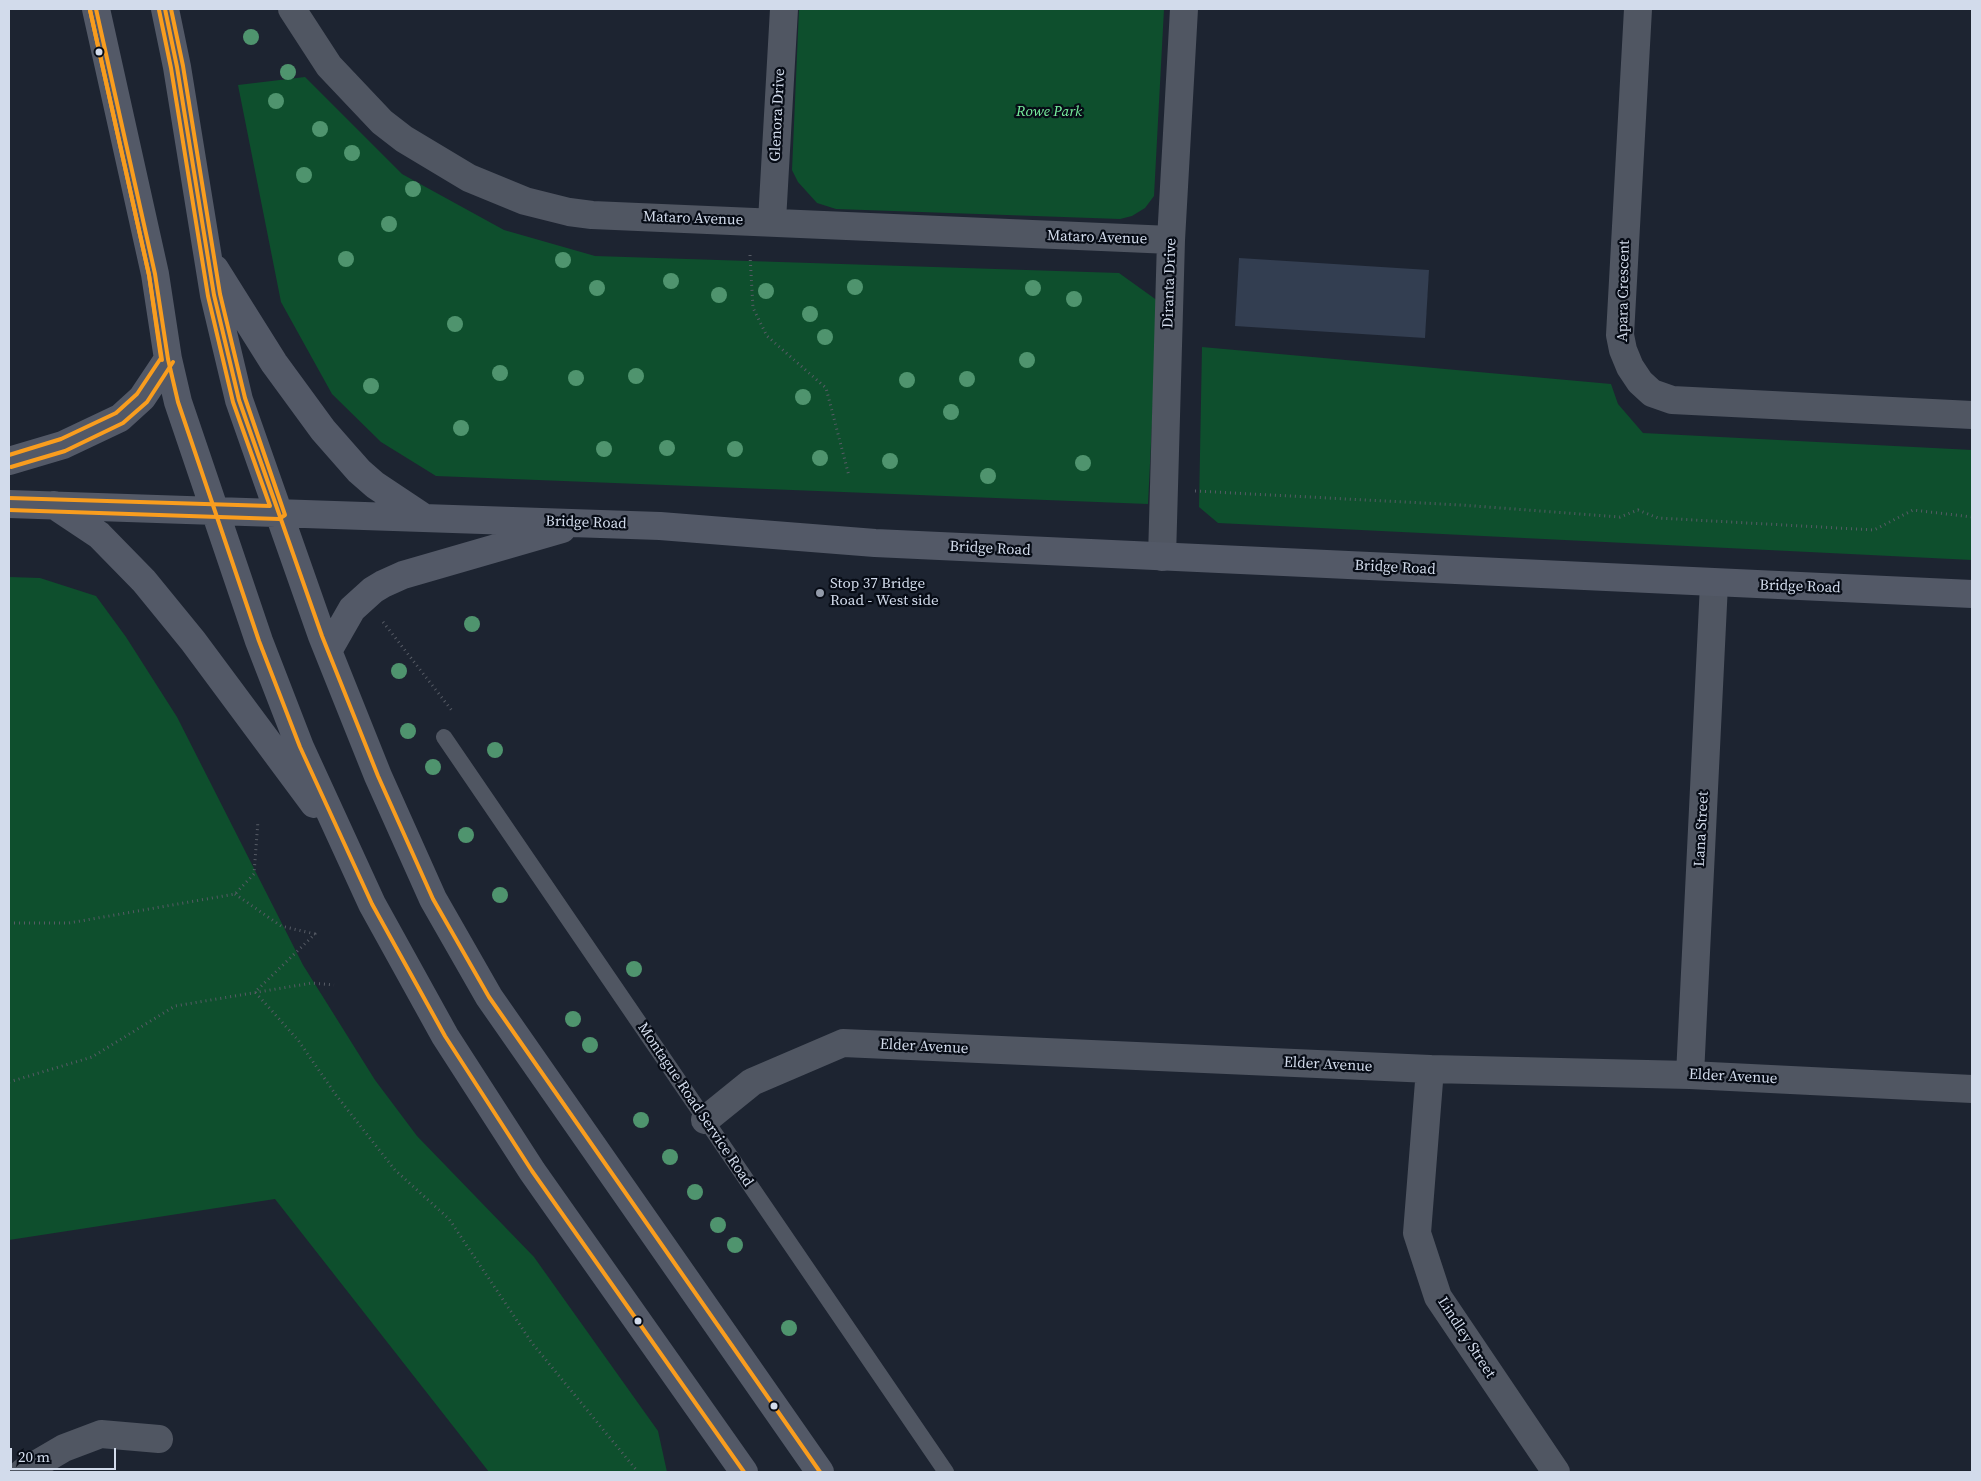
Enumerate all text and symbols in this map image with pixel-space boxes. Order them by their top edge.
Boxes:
unlabelled marker [94,47,104,57]
street label: Glenora Drive [767,68,789,162]
park label: Rowe Park [1016,103,1082,121]
street label: Mataro Avenue [642,208,744,230]
street label: Mataro Avenue [1046,227,1148,249]
street label: Diranta Drive [1159,238,1181,328]
street label: Apara Crescent [1614,240,1634,342]
street label: Bridge Road [545,513,627,533]
street label: Bridge Road [949,538,1031,560]
street label: Bridge Road [1354,557,1436,579]
place label: Stop 37 Bridge Road - West side [830,575,939,610]
street label: Bridge Road [1759,577,1841,597]
marker: Stop 37 Bridge Road - West side [814,587,826,599]
street label: Lana Street [1691,791,1713,867]
street label: Montague Road Service Road [633,1019,757,1191]
street label: Elder Avenue [879,1036,969,1058]
street label: Elder Avenue [1283,1054,1373,1076]
street label: Elder Avenue [1688,1066,1778,1088]
street label: Lindley Street [1433,1294,1499,1382]
unlabelled marker [633,1316,643,1326]
unlabelled marker [769,1401,779,1411]
scale bar [12,1438,119,1470]
text: 20 m [18,1446,50,1467]

